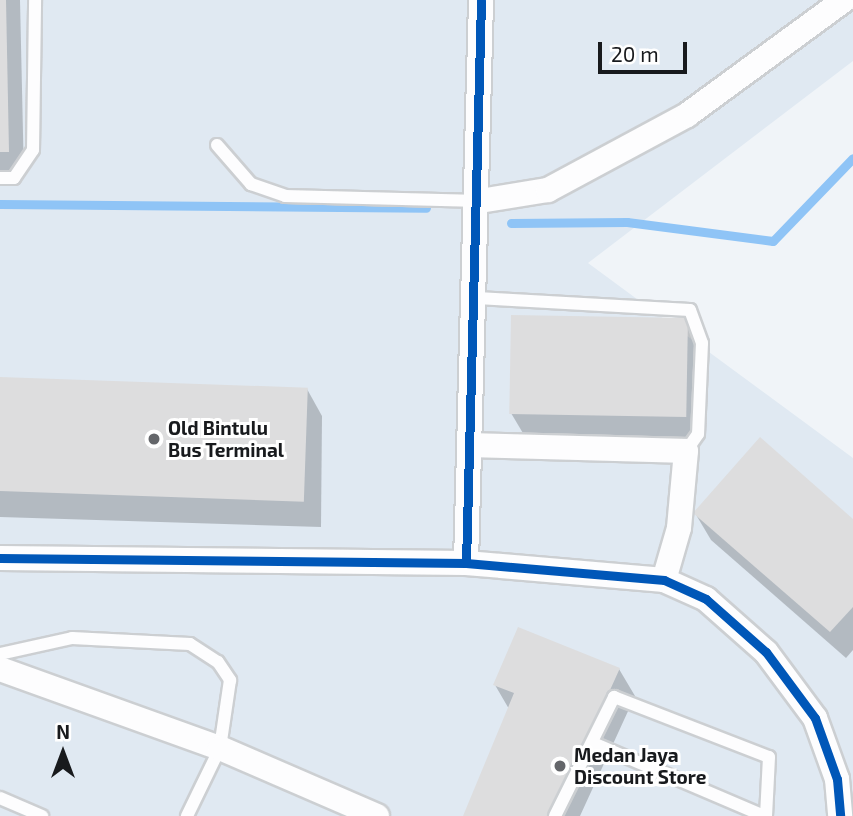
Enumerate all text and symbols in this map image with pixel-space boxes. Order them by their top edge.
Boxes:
scale bar [601,28,690,72]
text: 20 m [611,41,659,66]
place label: Old Bintulu Bus Terminal [168,417,284,461]
marker: Old Bintulu Bus Terminal [146,431,162,447]
north arrow [28,718,98,788]
text: N [56,720,70,743]
place label: Medan Jaya Discount Store [574,744,706,788]
marker: Medan Jaya Discount Store [552,758,568,774]

